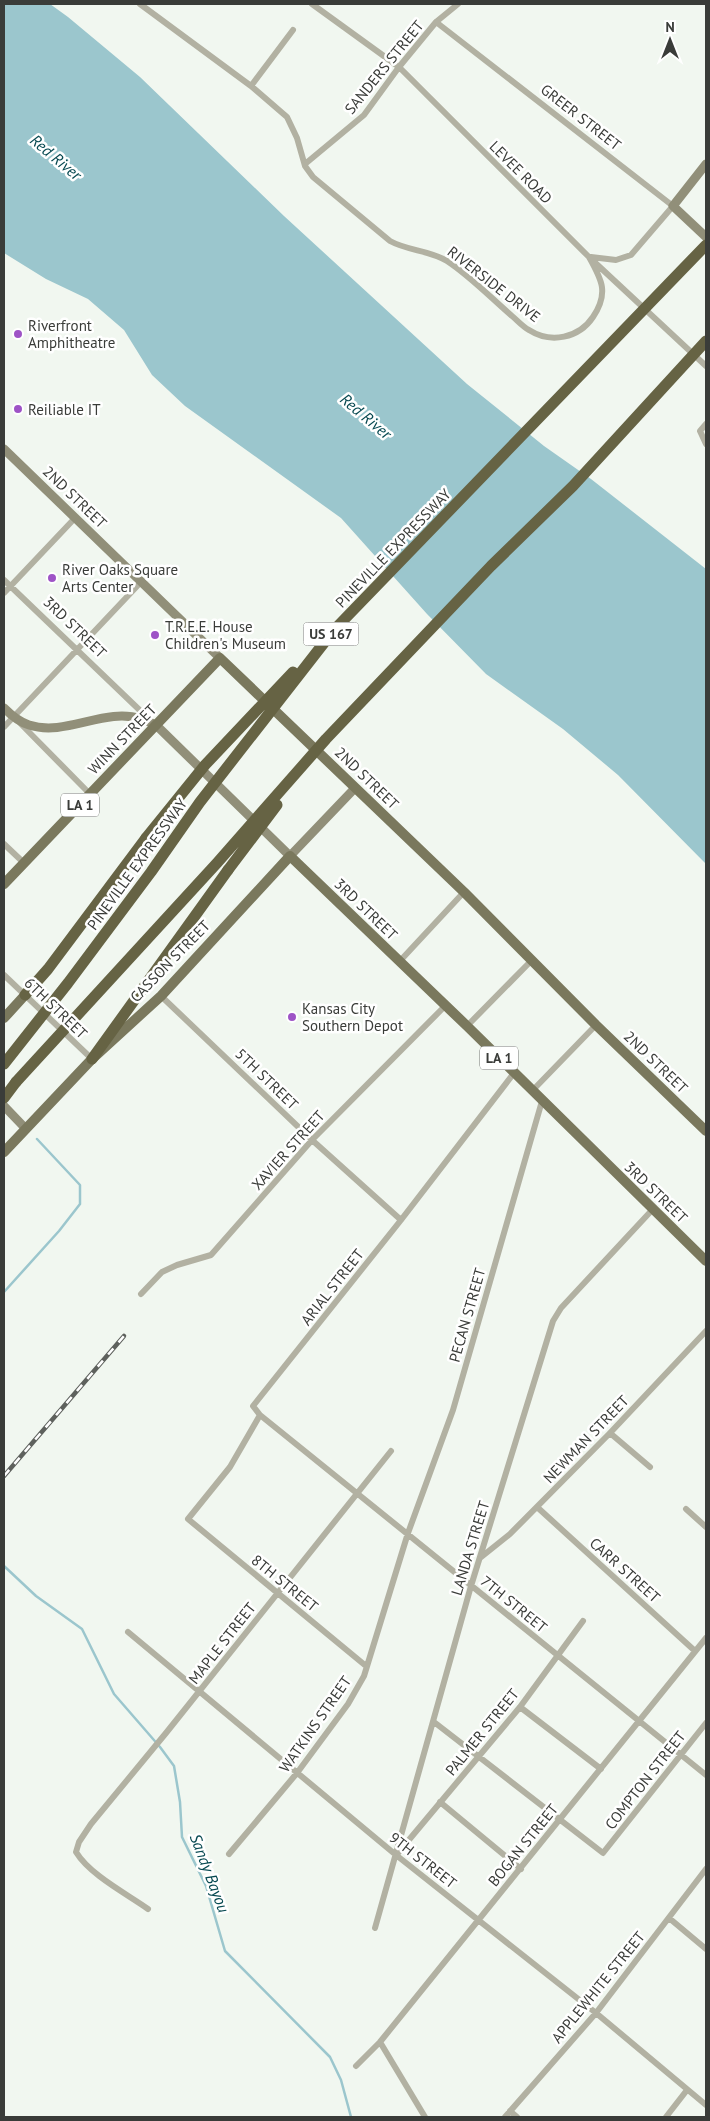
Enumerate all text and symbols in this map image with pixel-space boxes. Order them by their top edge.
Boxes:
north arrow [645,15,695,65]
street label: SANDERS STREET [340,16,428,118]
text: N [665,18,675,36]
street label: GREER STREET [537,80,625,155]
water label: Red River [26,130,87,185]
street label: LEVEE ROAD [486,137,556,207]
street label: RIVERSIDE DRIVE [444,242,544,326]
place label: Riverfront Amphitheatre [28,316,115,352]
marker: Riverfront Amphitheatre [12,328,24,340]
water label: Red River [336,389,397,444]
place label: Reiliable IT [28,400,101,419]
marker: Reiliable IT [12,403,24,415]
street label: 2ND STREET [39,462,111,533]
street label: PINEVILLE EXPRESSWAY [331,484,455,611]
place label: River Oaks Square Arts Center [62,560,178,596]
marker: River Oaks Square Arts Center [46,572,58,584]
street label: 3RD STREET [39,592,111,662]
place label: T.R.E.E. House Children's Museum [165,617,286,653]
road number: US 167 [304,622,358,646]
marker: T.R.E.E. House Children's Museum [149,629,161,641]
street label: WINN STREET [84,699,161,778]
street label: 2ND STREET [331,743,403,814]
road number: LA 1 [61,794,99,816]
street label: PINEVILLE EXPRESSWAY [83,794,192,934]
street label: 3RD STREET [330,874,402,944]
street label: CASSON STREET [126,915,214,1006]
street label: 6TH STREET [21,973,92,1043]
place label: Kansas City Southern Depot [302,999,403,1035]
marker: Kansas City Southern Depot [286,1011,298,1023]
street label: 2ND STREET [620,1027,692,1098]
street label: 5TH STREET [232,1044,303,1114]
road number: LA 1 [480,1046,518,1070]
street label: XAVIER STREET [247,1106,329,1194]
street label: 3RD STREET [620,1157,692,1227]
street label: ARIAL STREET [296,1245,368,1329]
street label: PECAN STREET [444,1265,490,1364]
street label: NEWMAN STREET [539,1391,633,1487]
street label: LANDA STREET [447,1498,494,1598]
street label: CARR STREET [586,1533,665,1607]
street label: 8TH STREET [248,1550,323,1616]
street label: 7TH STREET [477,1571,552,1637]
street label: MAPLE STREET [184,1598,260,1688]
street label: WATKINS STREET [275,1672,356,1776]
street label: PALMER STREET [441,1684,523,1779]
street label: COMPTON STREET [601,1726,690,1833]
street label: BOGAN STREET [484,1799,562,1890]
street label: 9TH STREET [386,1828,461,1893]
water label: Sandy Bayou [186,1831,234,1915]
street label: APPLEWHITE STREET [547,1927,649,2047]

